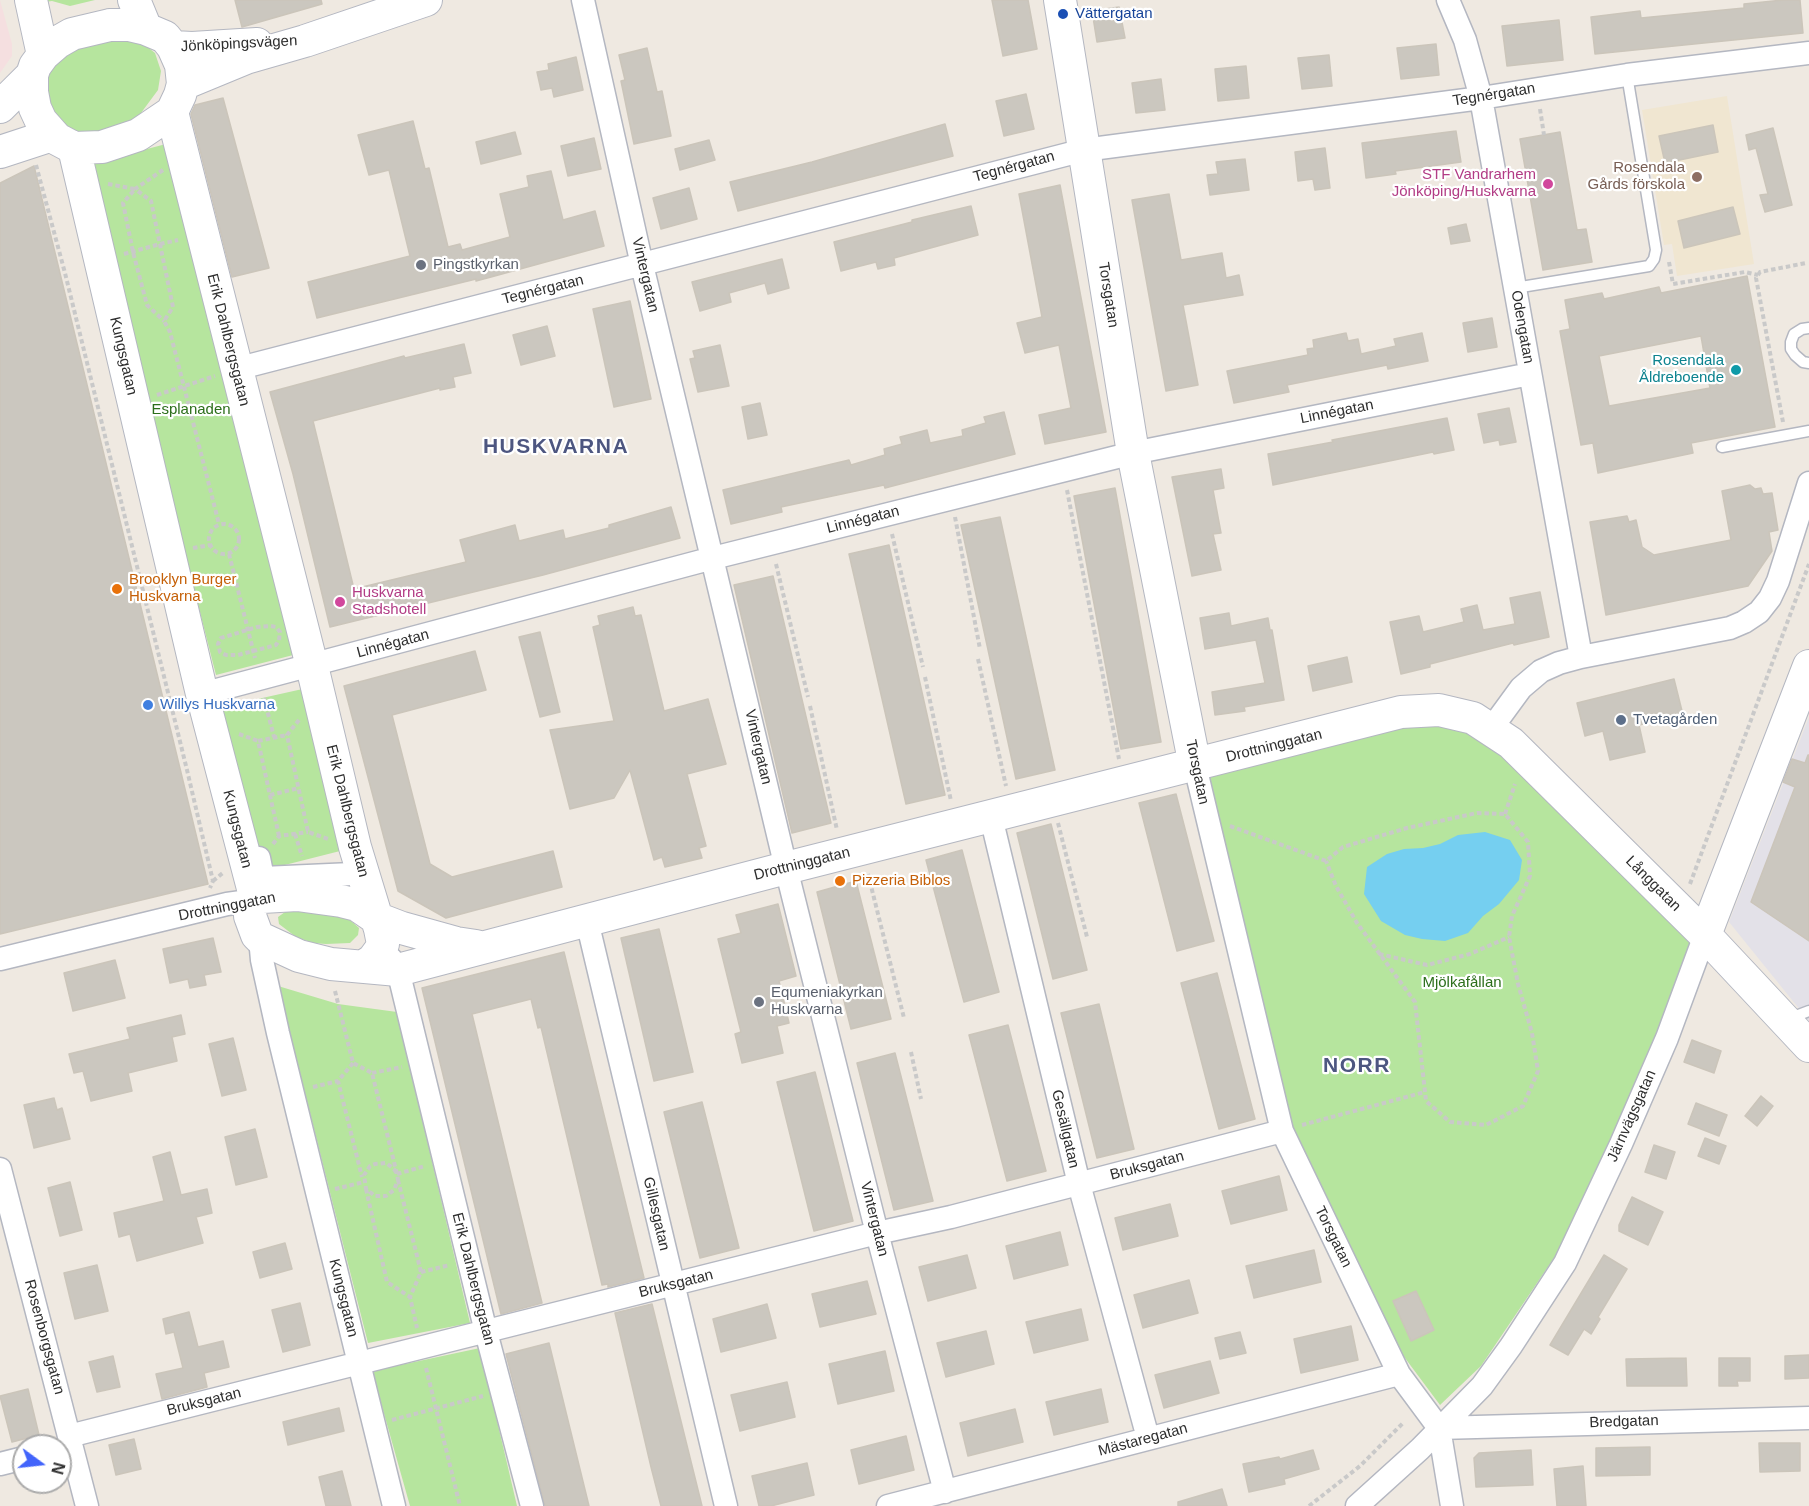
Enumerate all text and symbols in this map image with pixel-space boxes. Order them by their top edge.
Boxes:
place label: Vättergatan [1075,5,1153,23]
marker: Vättergatan [1056,7,1070,21]
street label: Jönköpingsvägen [180,32,298,56]
street label: Tegnérgatan [1451,80,1537,110]
street label: Tegnérgatan [971,148,1057,186]
place label: Rosendala Gårds förskola [1587,159,1685,194]
place label: STF Vandrarhem Jönköping/Huskvarna [1392,166,1536,201]
marker: Rosendala Gårds förskola [1690,170,1704,184]
marker: STF Vandrarhem Jönköping/Huskvarna [1541,177,1555,191]
street label: Vintergatan [628,236,662,314]
place label: Pingstkyrkan [433,256,519,274]
marker: Pingstkyrkan [414,258,428,272]
street label: Torsgatan [1094,261,1122,329]
street label: Tegnérgatan [500,271,586,309]
street label: Erik Dahlbergsgatan [203,272,253,408]
street label: Odengatan [1507,289,1537,365]
street label: Kungsgatan [105,315,141,397]
place label: Rosendala Åldreboende [1639,352,1724,387]
marker: Rosendala Åldreboende [1729,363,1743,377]
street label: Linnégatan [1299,396,1375,428]
park label: Esplanaden [151,401,231,419]
district label: HUSKVARNA [483,434,629,460]
street label: Linnégatan [825,502,901,538]
place label: Brooklyn Burger Huskvarna [129,571,237,606]
marker: Brooklyn Burger Huskvarna [110,582,124,596]
place label: Huskvarna Stadshotell [352,584,426,619]
marker: Huskvarna Stadshotell [333,595,347,609]
street label: Linnégatan [355,626,431,662]
place label: Willys Huskvarna [160,696,275,714]
marker: Willys Huskvarna [141,698,155,712]
street label: Vintergatan [741,708,775,786]
place label: Tvetagården [1633,711,1717,729]
marker: Tvetagården [1614,713,1628,727]
street label: Drottninggatan [1224,725,1324,767]
street label: Torsgatan [1181,738,1213,806]
street label: Erik Dahlbergsgatan [322,743,372,879]
street label: Kungsgatan [219,788,255,870]
street label: Drottninggatan [752,843,852,885]
street label: Långgatan [1622,853,1684,915]
place label: Pizzeria Biblos [852,872,950,890]
marker: Pizzeria Biblos [833,874,847,888]
street label: Drottninggatan [177,889,277,925]
park label: Mjölkafållan [1422,974,1502,992]
place label: Equmeniakyrkan Huskvarna [771,984,883,1019]
marker: Equmeniakyrkan Huskvarna [752,995,766,1009]
district label: NORR [1323,1053,1391,1079]
street label: Järnvägsgatan [1604,1067,1660,1165]
street label: Gesällgatan [1047,1088,1083,1170]
street label: Bruksgatan [1108,1147,1186,1185]
street label: Gillesgatan [639,1175,673,1253]
street label: Vintergatan [856,1180,892,1258]
street label: Torsgatan [1310,1203,1356,1271]
street label: Erik Dahlbergsgatan [448,1211,498,1347]
street label: Kungsgatan [325,1257,361,1339]
street label: Bruksgatan [637,1266,715,1302]
street label: Rosenborgsgatan [20,1277,68,1397]
street label: Bruksgatan [165,1384,243,1420]
street label: Bredgatan [1589,1412,1659,1432]
street label: Mästaregatan [1096,1419,1190,1461]
north arrow [12,1434,72,1494]
text: N [48,1460,68,1476]

